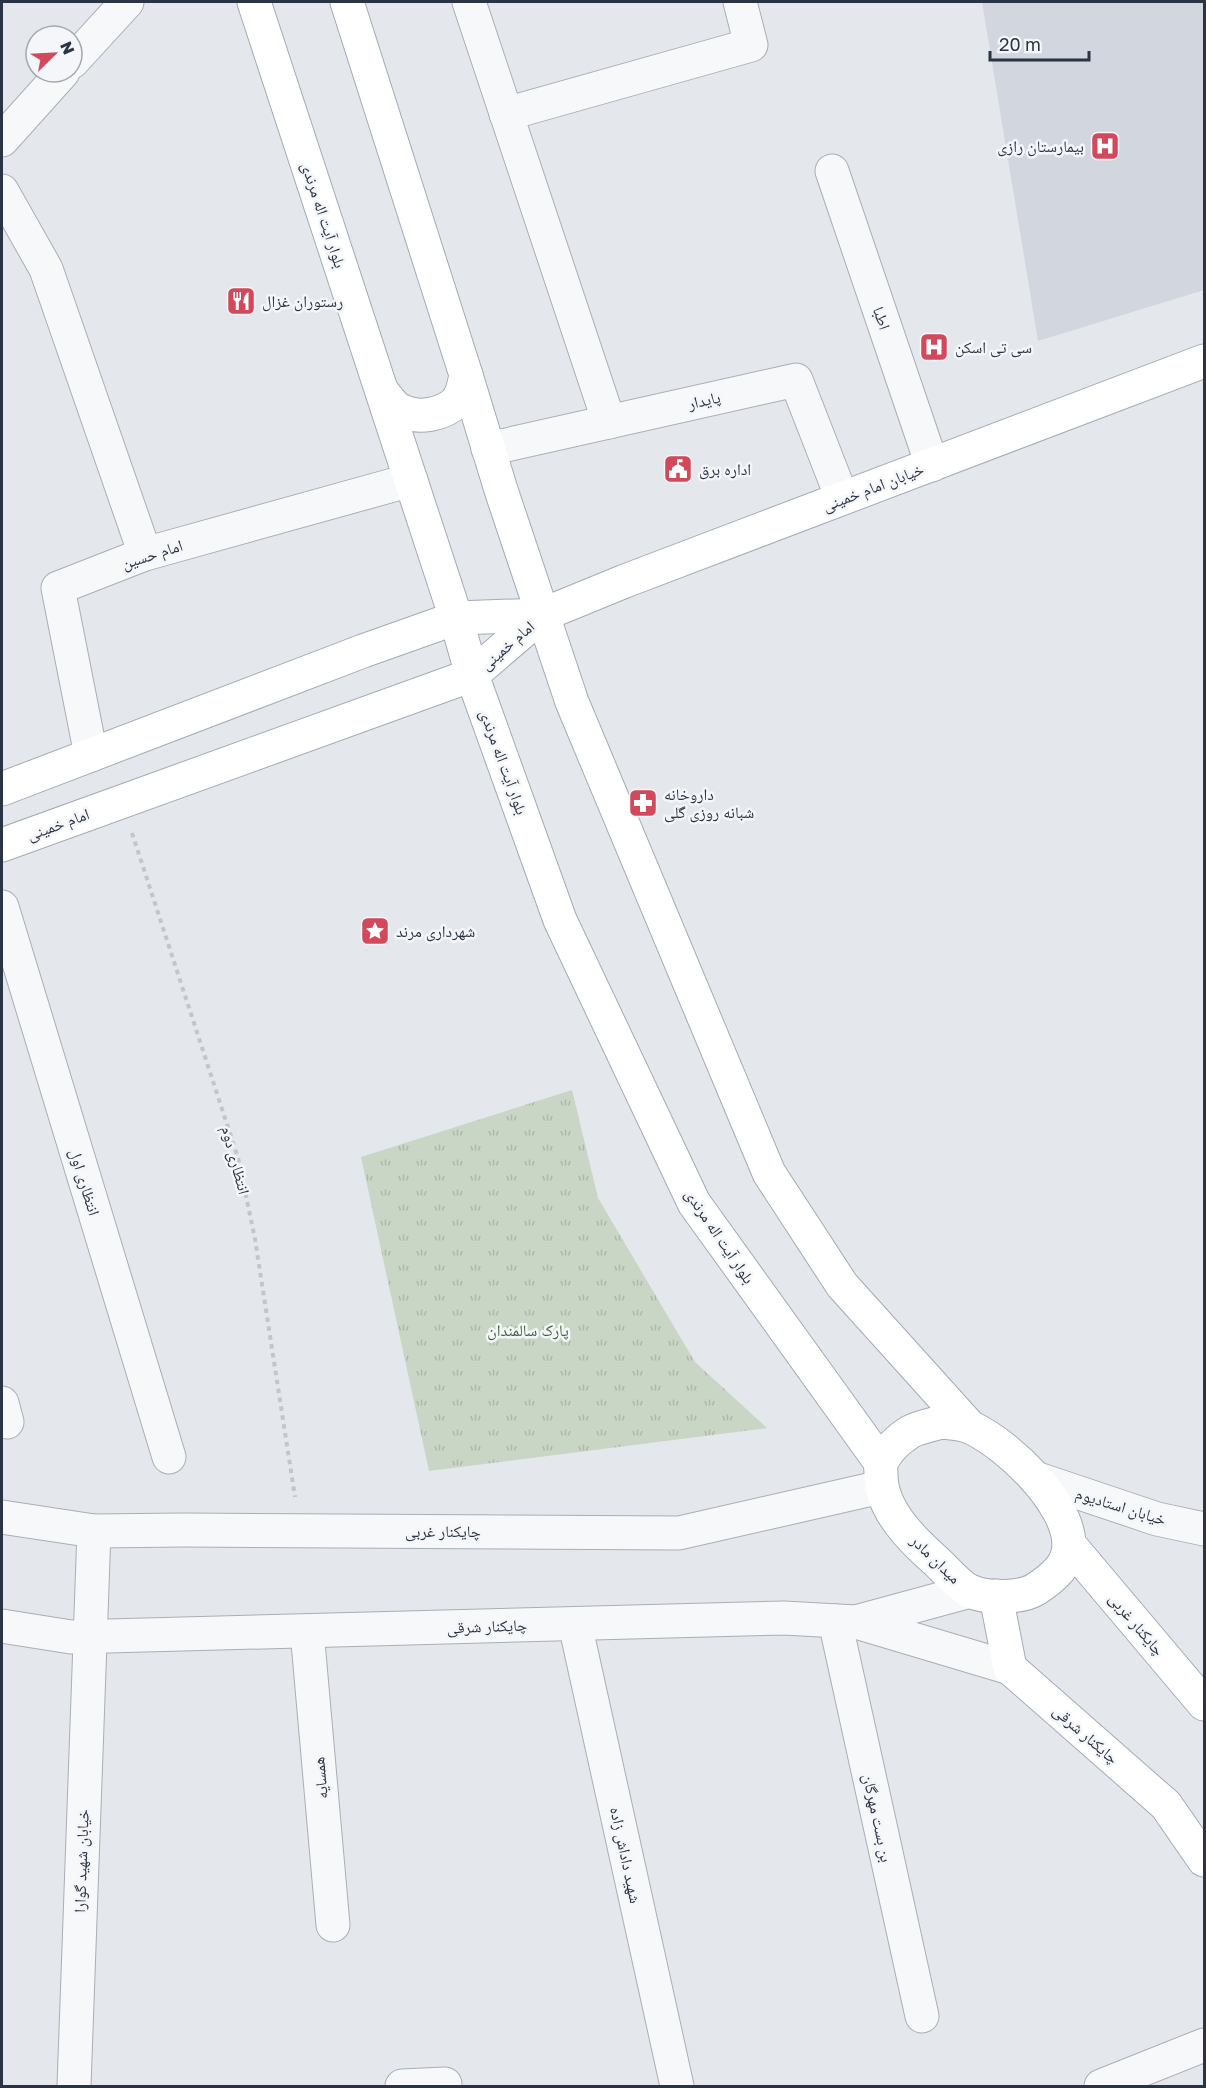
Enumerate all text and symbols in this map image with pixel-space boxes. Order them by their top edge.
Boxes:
north arrow [24,24,84,84]
scale bar [990,24,1089,62]
text: 20 m [999,33,1041,55]
text: N [56,38,79,58]
hospital icon: بیمارستان رازی [1089,130,1121,162]
place label: بیمارستان رازی [997,136,1084,157]
street label: بلوار آیت اله مرندی [297,159,351,271]
restaurant icon: رستوران غزال [225,285,257,317]
place label: رستوران غزال [262,291,343,312]
street label: اطبا [869,304,895,332]
hospital icon: سی تی اسکن [918,331,950,363]
place label: سی تی اسکن [955,337,1032,358]
street label: پایدار [685,387,722,414]
public building icon: اداره برق [662,453,694,485]
street label: خیابان امام خمینی [819,458,927,516]
place label: اداره برق [699,459,751,480]
street label: امام حسین [119,535,185,574]
street label: امام خمینی [476,616,539,675]
street label: بلوار آیت اله مرندی [475,707,532,818]
place label: داروخانه شبانه روزی گلی [664,784,754,823]
pharmacy icon: داروخانه شبانه روزی گلی [627,787,659,819]
street label: امام خمینی [24,803,92,845]
place icon: شهرداری مرند [359,915,391,947]
place label: شهرداری مرند [396,921,475,942]
street label: انتظاری دوم [216,1124,255,1197]
street label: انتظاری اول [64,1146,105,1218]
street label: بلوار آیت اله مرندی [680,1185,759,1288]
park label: پارک سالمندان [487,1320,569,1341]
street label: خیابان استادیوم [1073,1483,1169,1530]
street label: چایکنار غربی [405,1521,481,1542]
street label: میدان مادر [905,1530,965,1588]
street label: چایکنار غربی [1104,1589,1169,1660]
street label: چایکنار شرقی [446,1615,528,1638]
street label: چایکنار شرقی [1048,1700,1123,1769]
street label: همسایه [308,1756,332,1800]
street label: بن بست مهرگان [858,1772,897,1864]
street label: شهید داداش زاده [605,1805,646,1905]
street label: خیابان شهید گوارا [69,1809,94,1913]

